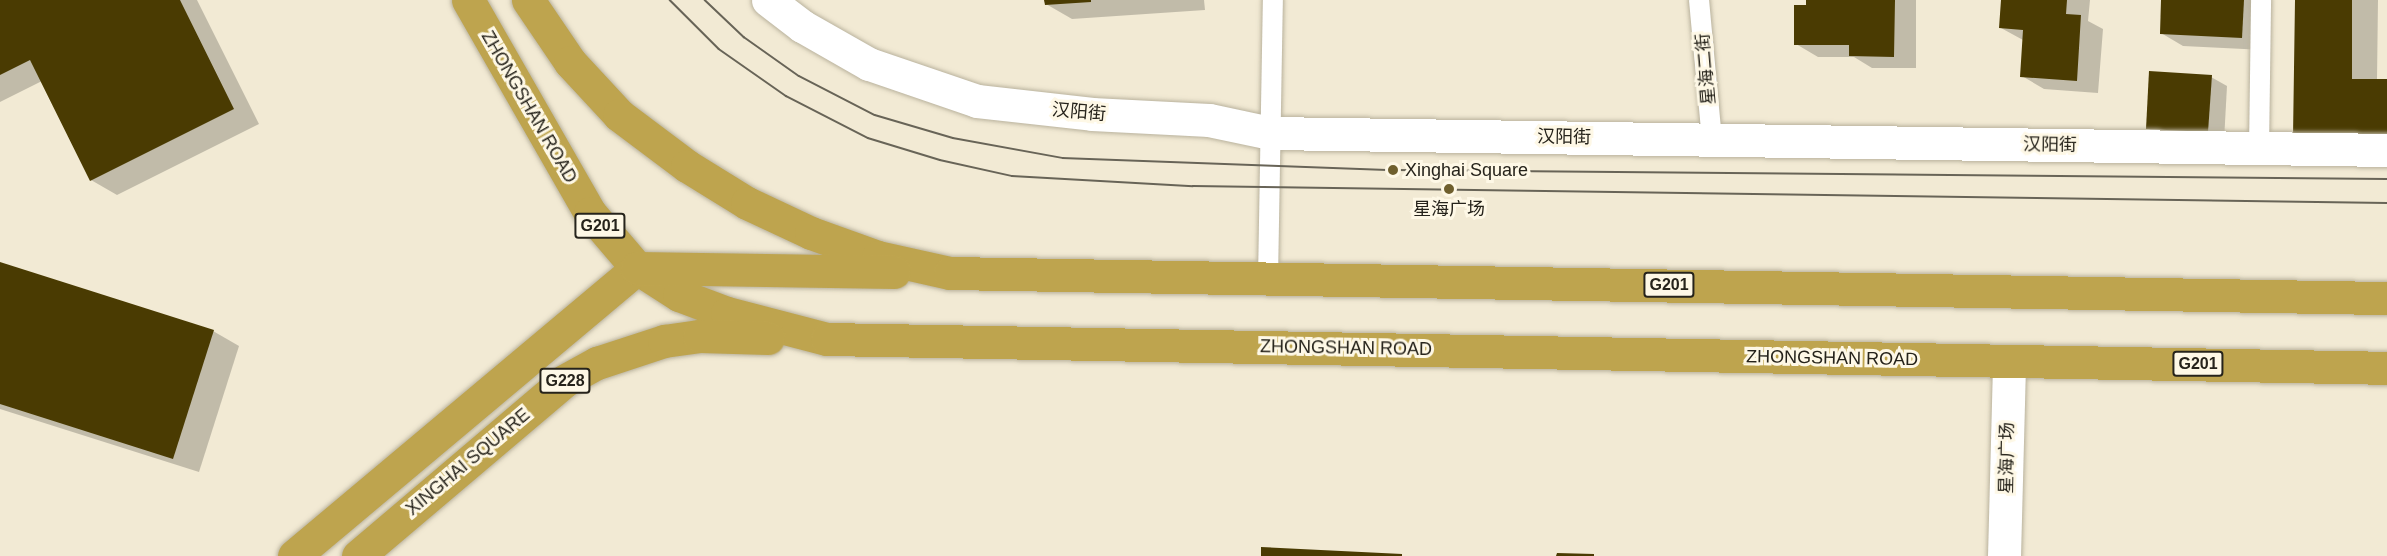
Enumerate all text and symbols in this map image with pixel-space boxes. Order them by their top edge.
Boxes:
street label: ZHONGSHAN ROAD [477,27,581,187]
street label: 星海二街 [1692,32,1720,106]
street label: 汉阳街 [1051,99,1107,125]
street label: 汉阳街 [1537,126,1591,148]
street label: 汉阳街 [2023,134,2077,156]
place label: Xinghai Square [1405,159,1528,181]
marker: Xinghai Square [1386,163,1400,177]
marker: 星海广场 [1442,182,1456,196]
place label: 星海广场 [1413,198,1485,220]
road number: G201 [573,213,627,239]
road number: G201 [1642,272,1696,298]
street label: ZHONGSHAN ROAD [1260,336,1432,360]
street label: ZHONGSHAN ROAD [1746,346,1918,370]
road number: G201 [2171,351,2225,377]
road number: G228 [538,368,592,394]
street label: XINGHAI SQUARE [402,404,534,520]
street label: 星海广场 [1996,422,2018,494]

